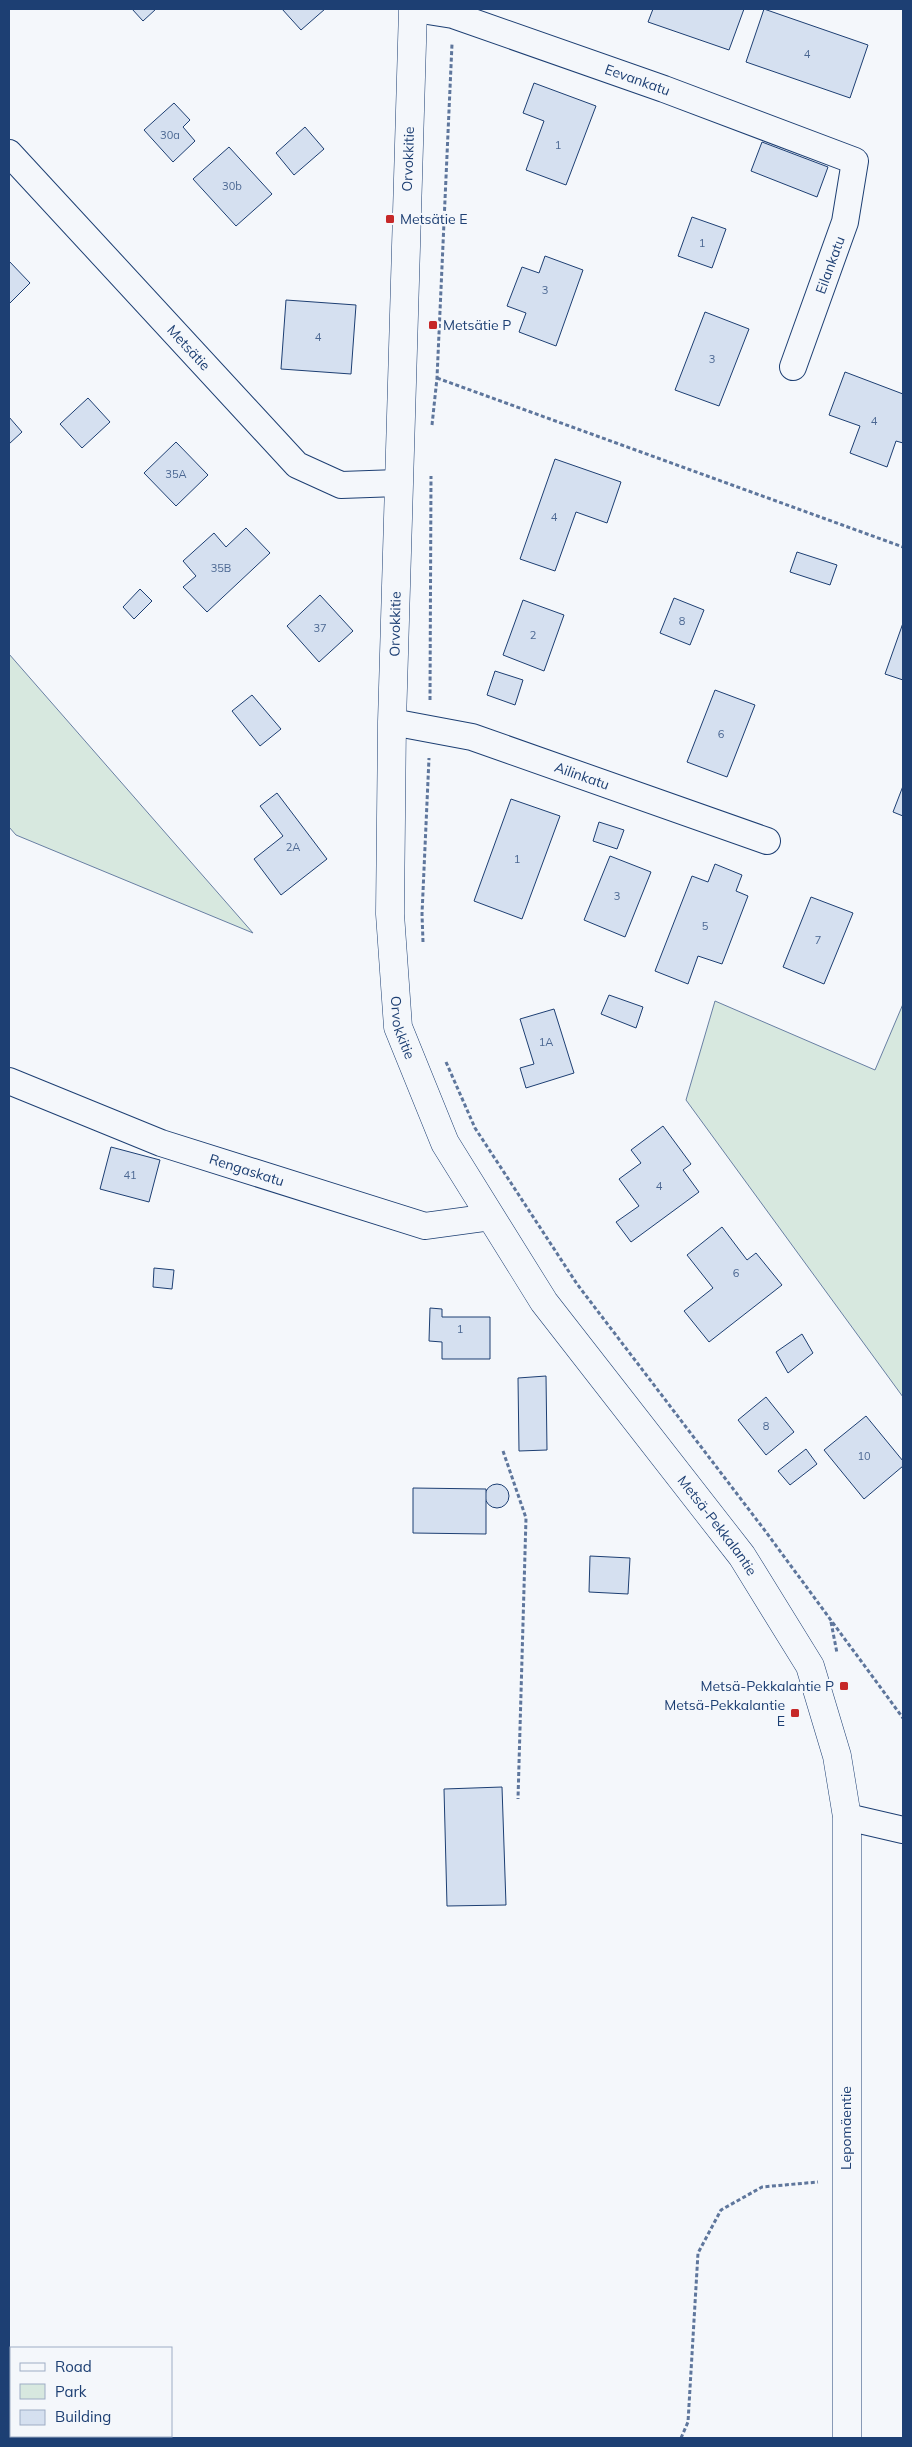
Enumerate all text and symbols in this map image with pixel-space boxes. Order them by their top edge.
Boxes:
house number: 4 [804,47,811,61]
street label: Eevankatu [602,60,673,100]
street label: Orvokkitie [398,126,418,192]
house number: 30a [160,128,180,142]
house number: 1 [555,138,561,152]
house number: 30b [222,179,242,193]
place label: Metsätie E [400,210,468,228]
marker: Metsätie E [384,213,396,225]
street label: Eilankatu [811,234,849,296]
house number: 1 [699,236,705,250]
house number: 3 [542,283,548,297]
place label: Metsätie P [443,316,511,334]
marker: Metsätie P [427,319,439,331]
street label: Metsätie [163,321,214,374]
house number: 4 [315,330,322,344]
house number: 3 [709,352,715,366]
house number: 4 [871,414,878,428]
house number: 35A [165,467,187,481]
house number: 4 [551,510,558,524]
house number: 35B [211,561,231,575]
street label: Orvokkitie [385,591,405,657]
house number: 8 [679,614,686,628]
house number: 37 [313,621,327,635]
house number: 2 [530,628,537,642]
house number: 6 [718,727,725,741]
street label: Ailinkatu [552,758,612,794]
house number: 2A [286,840,300,854]
house number: 1 [514,852,520,866]
house number: 3 [614,889,620,903]
house number: 5 [702,919,709,933]
house number: 7 [815,933,821,947]
street label: Orvokkitie [387,995,419,1062]
house number: 1A [539,1035,553,1049]
street label: Rengaskatu [207,1150,286,1190]
house number: 41 [123,1168,137,1182]
house number: 4 [656,1179,663,1193]
house number: 6 [733,1266,740,1280]
house number: 1 [457,1322,463,1336]
house number: 8 [763,1419,770,1433]
house number: 10 [857,1449,871,1463]
street label: Metsä-Pekkalantie [674,1472,761,1579]
place label: Metsä-Pekkalantie P [700,1677,834,1695]
marker: Metsä-Pekkalantie P [838,1680,850,1692]
place label: Metsä-Pekkalantie E [664,1696,785,1730]
marker: Metsä-Pekkalantie E [789,1707,801,1719]
street label: Lepomäentie [837,2086,855,2170]
legend [10,2347,172,2437]
text: Road [55,2357,92,2376]
text: Park [55,2382,87,2401]
text: Building [55,2407,111,2426]

